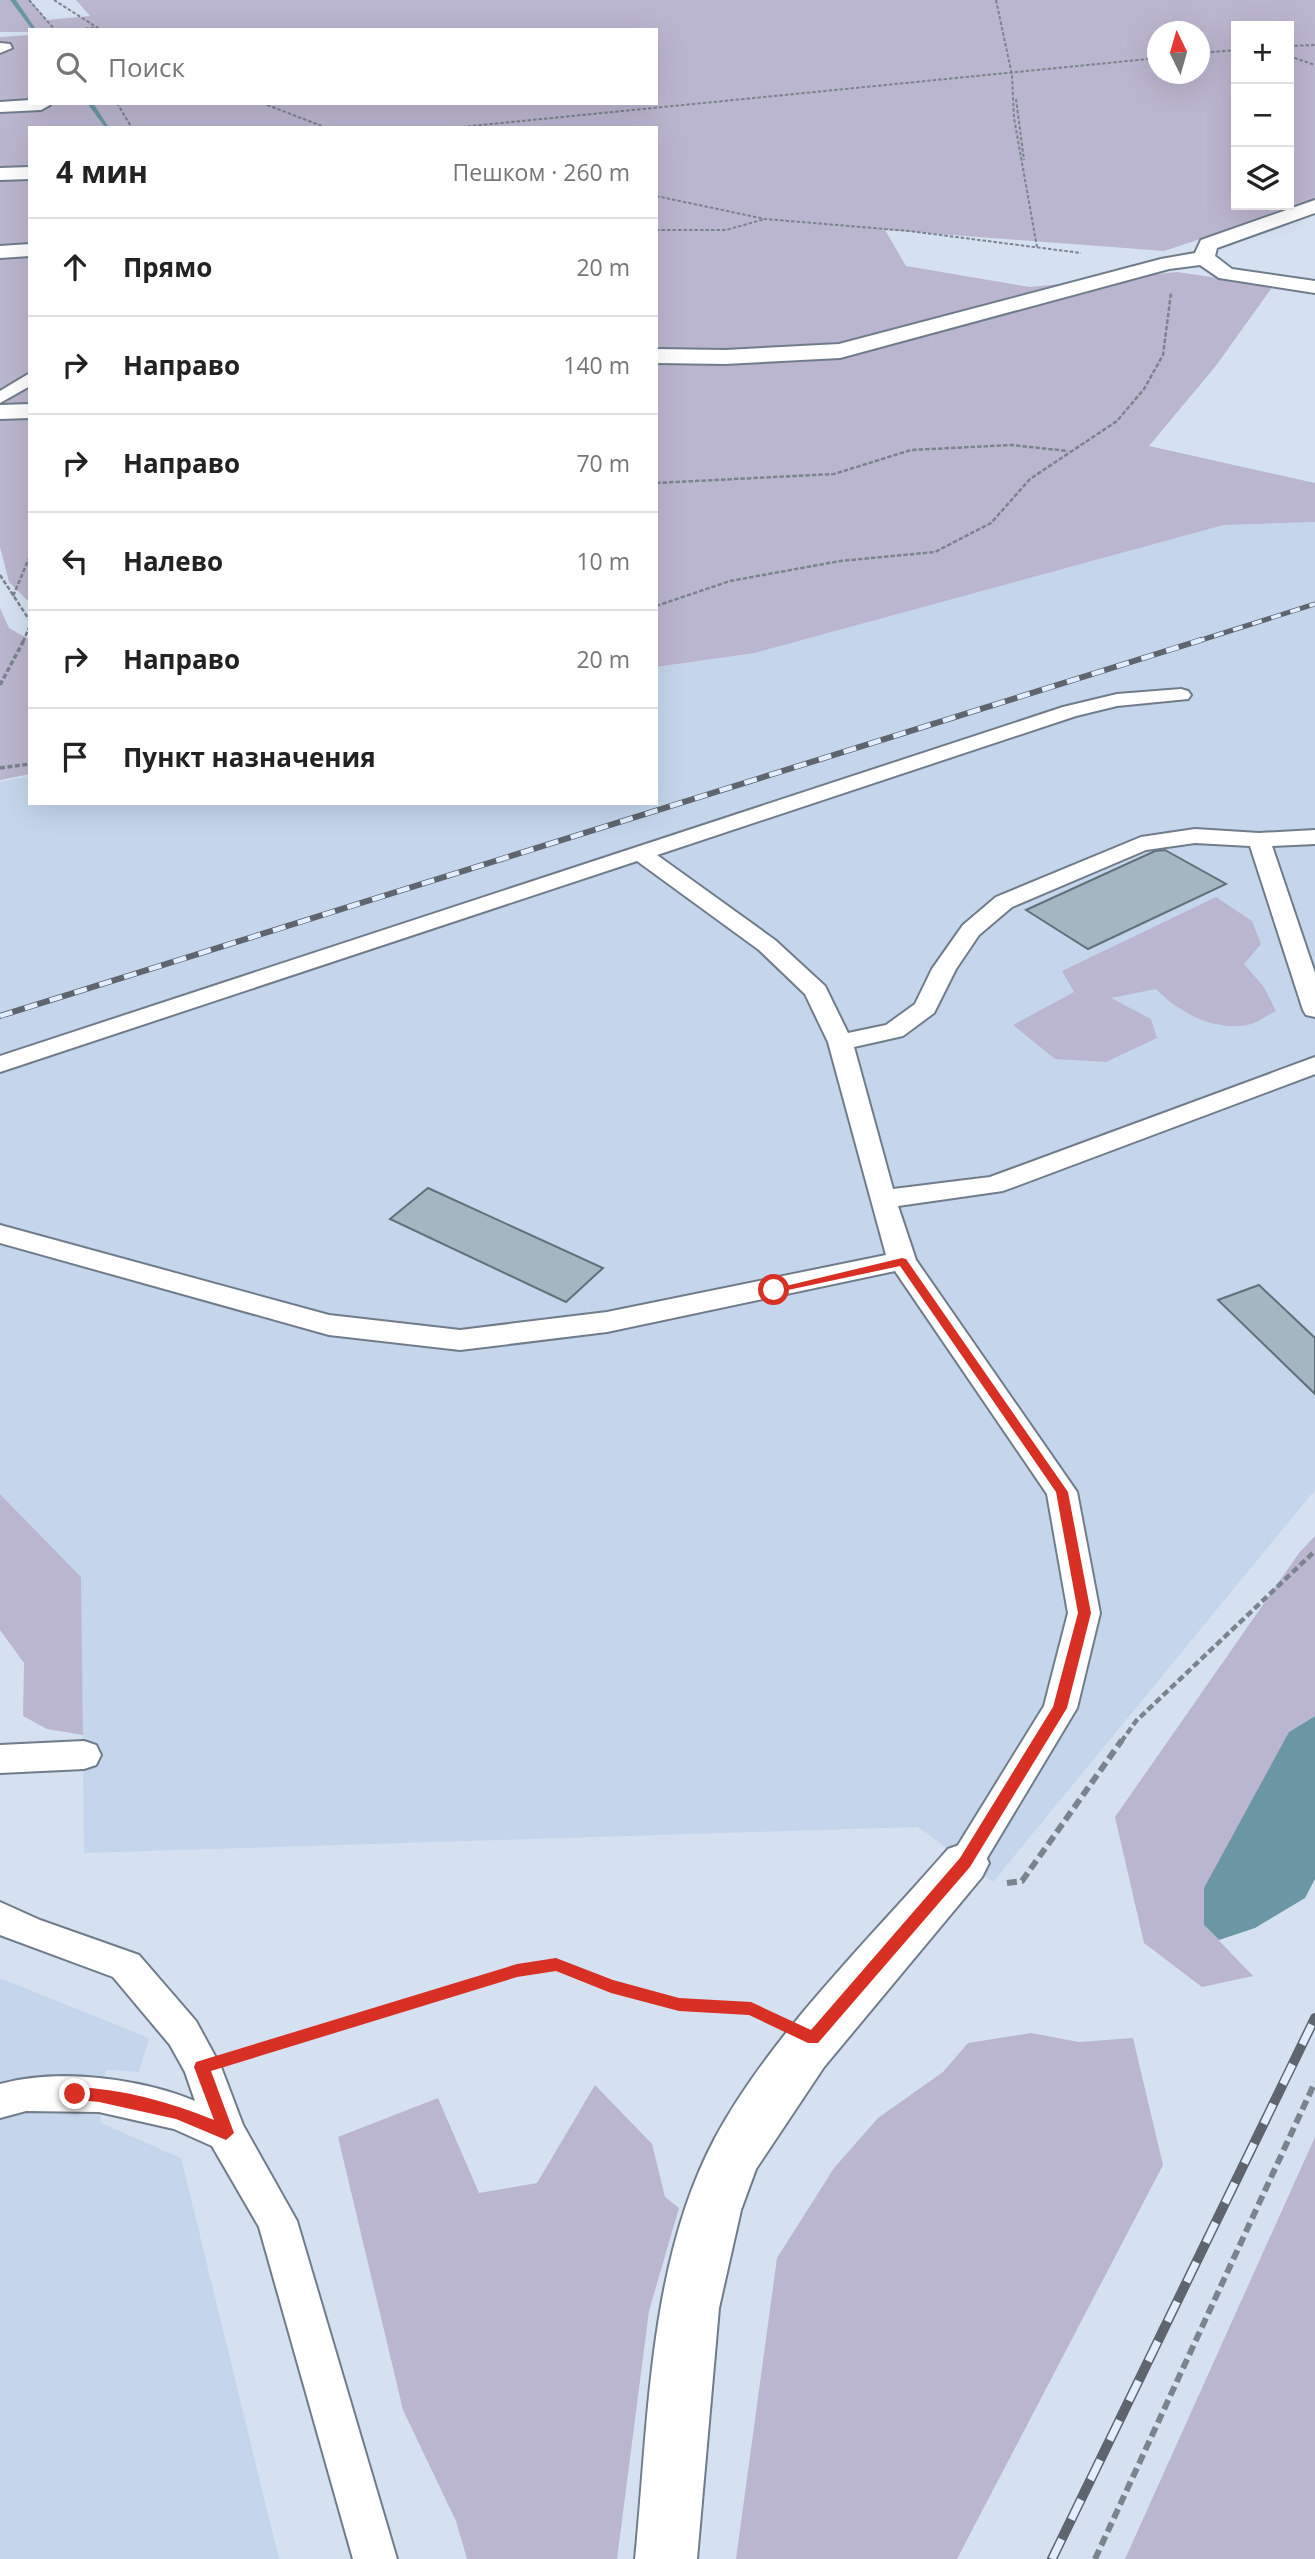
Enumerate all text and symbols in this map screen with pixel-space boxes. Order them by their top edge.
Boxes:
north arrow [1147,21,1210,84]
map controls [1231,21,1294,210]
button: + [1231,21,1294,84]
search box [28,28,658,105]
icon: search [52,48,90,86]
text: Поиск [108,49,185,85]
button: − [1231,84,1294,147]
button: layers [1231,147,1294,210]
text: 4 мин [56,151,148,192]
text: Пешком · 260 m [453,156,630,188]
icon: ahead [56,248,94,286]
text: Прямо [123,249,212,285]
text: 20 m [576,251,630,283]
icon: right [56,346,94,384]
text: Направо [123,347,240,383]
text: 140 m [563,349,630,381]
icon: right [56,444,94,482]
text: Направо [123,445,240,481]
text: 70 m [576,447,630,479]
icon: left [56,542,94,580]
text: Налево [123,543,223,579]
text: 10 m [576,545,630,577]
icon: right [56,640,94,678]
text: Направо [123,641,240,677]
text: 20 m [576,643,630,675]
icon: arrive [56,738,94,776]
text: Пункт назначения [123,739,376,775]
route start [758,1274,789,1305]
route end [59,2078,90,2109]

